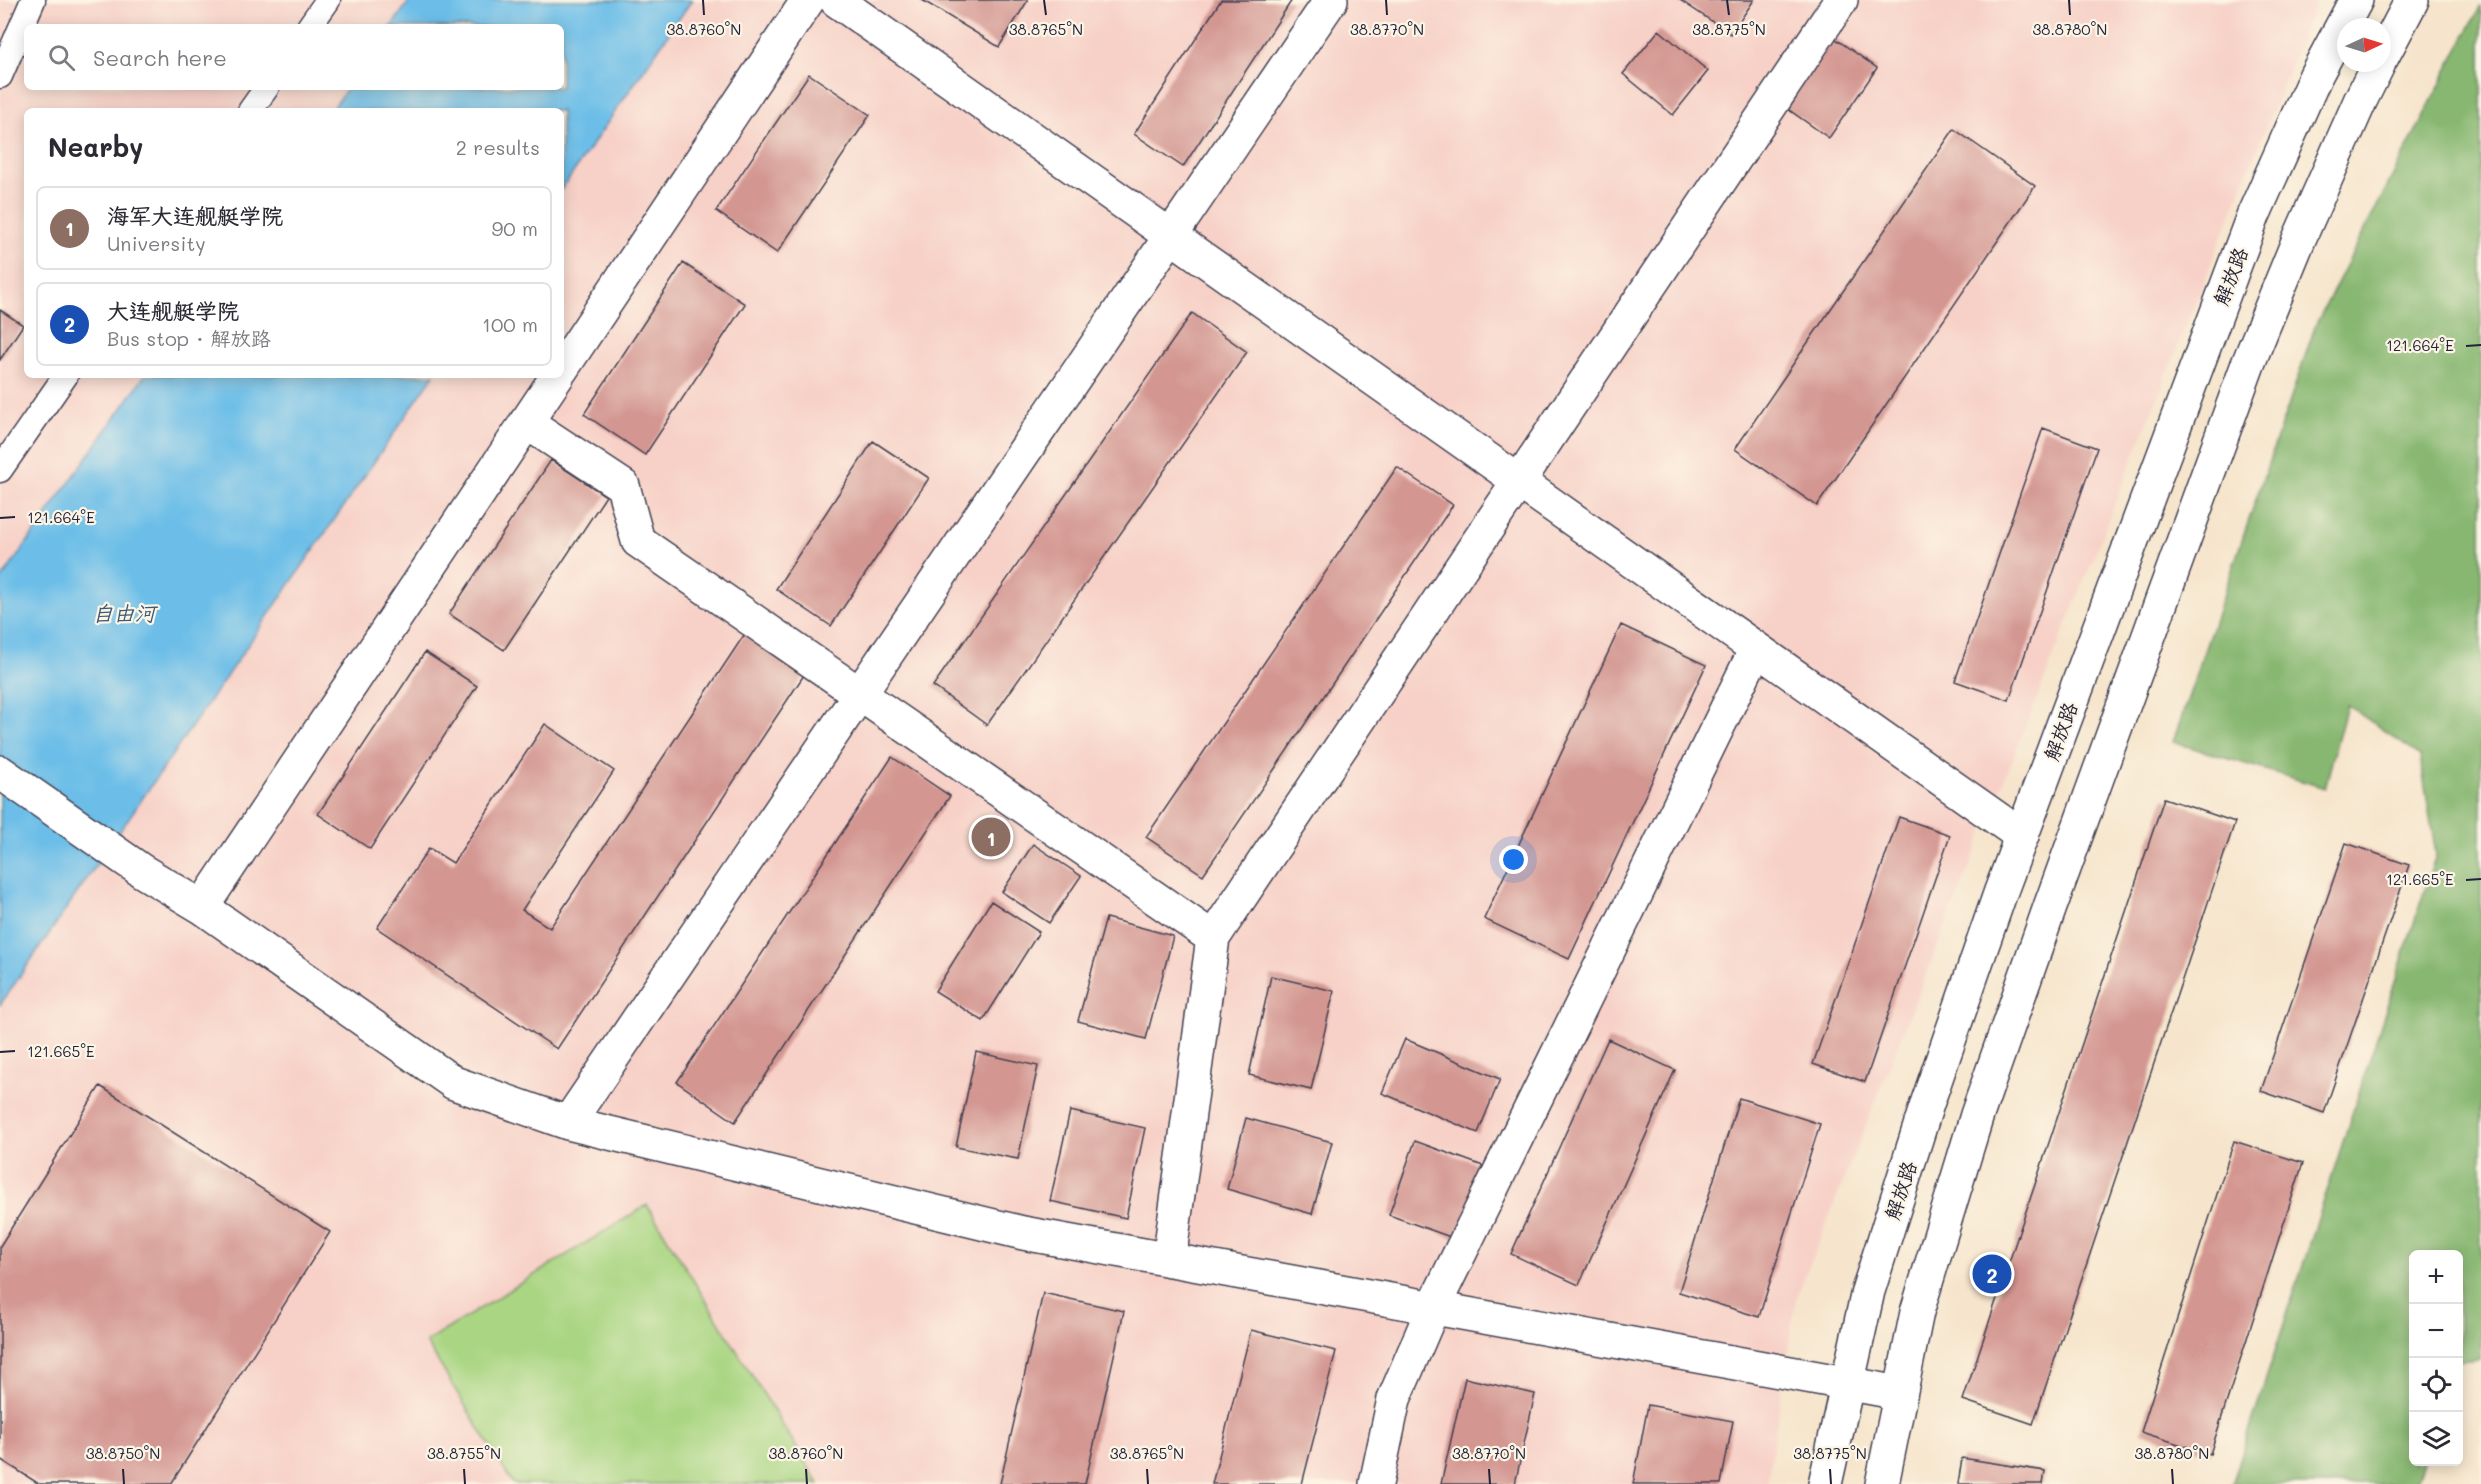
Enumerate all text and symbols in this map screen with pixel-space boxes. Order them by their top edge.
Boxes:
north arrow [2337,18,2391,72]
text: 38.8760°N [667,19,741,39]
text: 38.8765°N [1009,19,1083,39]
text: 38.8770°N [1350,19,1424,39]
text: 38.8775°N [1692,19,1766,39]
text: 38.8780°N [2033,19,2107,39]
search box [24,24,564,90]
icon: search [45,41,78,74]
text: Search here [93,43,227,72]
text: Nearby [48,130,143,164]
text: 2 results [456,134,540,160]
text: 海军大连舰艇学院 [107,201,283,230]
text: 1 [65,215,74,241]
text: 90 m [492,215,538,241]
text: University [107,230,206,256]
street label: 解放路 [2207,242,2253,309]
text: 大连舰艇学院 [107,296,239,325]
text: 2 [64,311,75,337]
text: 100 m [482,311,538,337]
text: Bus stop · 解放路 [107,325,271,351]
text: 121.664°E [2386,335,2454,355]
text: 121.664°E [27,507,95,527]
water label: 自由河 [93,599,158,626]
street label: 解放路 [2038,697,2083,764]
pin: 1 [972,814,1010,860]
your location [1499,845,1528,874]
text: 121.665°E [2386,869,2454,889]
text: 121.665°E [27,1041,95,1061]
street label: 解放路 [1878,1157,1922,1223]
map controls [2409,1250,2463,1466]
button: + [2409,1250,2463,1304]
pin: 2 [1972,1252,2012,1296]
button: − [2409,1304,2463,1358]
button: locate [2409,1358,2463,1412]
button: layers [2409,1412,2463,1466]
text: 38.8750°N [86,1443,160,1463]
text: 38.8755°N [427,1443,501,1463]
text: 38.8760°N [769,1443,843,1463]
text: 38.8765°N [1110,1443,1184,1463]
text: 38.8770°N [1452,1443,1526,1463]
text: 38.8775°N [1793,1443,1867,1463]
text: 38.8780°N [2135,1443,2209,1463]

